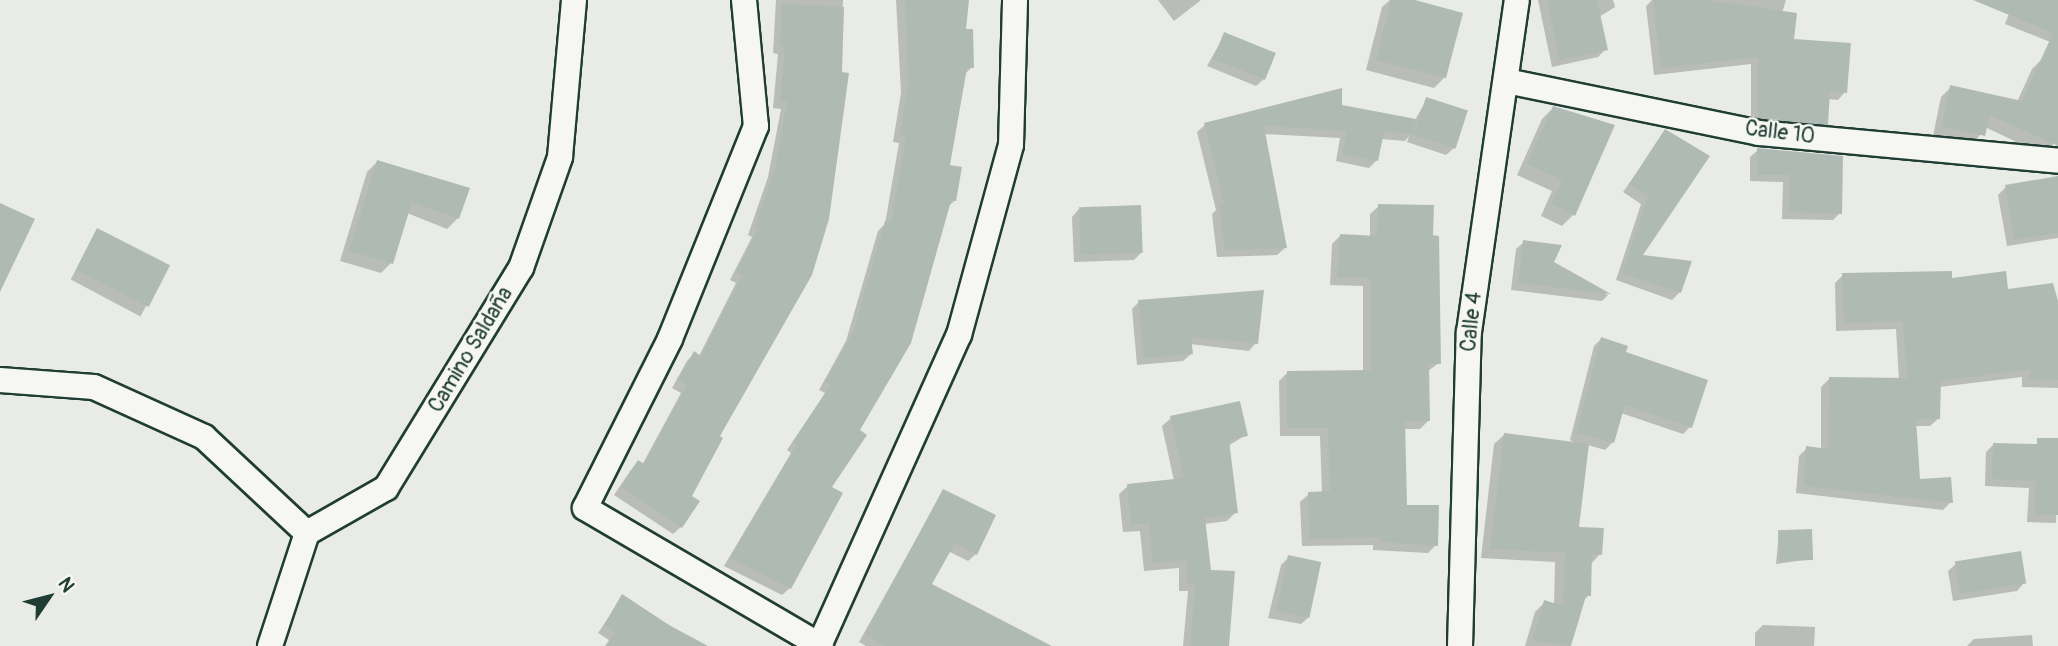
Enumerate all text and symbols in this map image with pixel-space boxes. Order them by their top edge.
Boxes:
street label: Calle 10 [1744,116,1816,150]
street label: Camino Saldaña [424,283,518,417]
street label: Calle 4 [1456,291,1488,353]
north arrow [14,562,84,632]
text: N [53,573,80,597]

